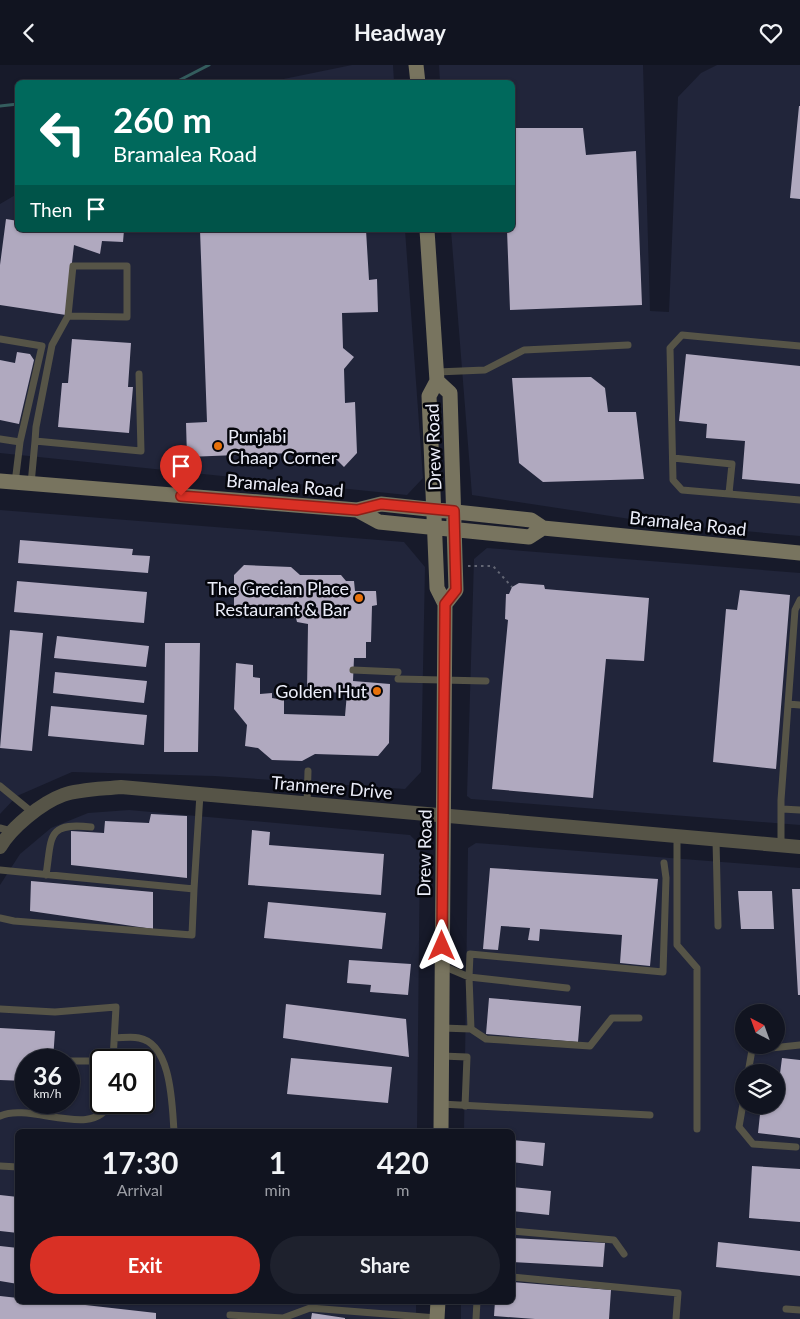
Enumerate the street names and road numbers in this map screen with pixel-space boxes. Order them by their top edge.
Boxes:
street label: Drew Road [420,403,446,491]
street label: Bramalea Road [225,469,345,501]
street label: Bramalea Road [628,506,748,540]
street label: Tranmere Drive [270,771,394,803]
street label: Drew Road [412,809,436,897]

